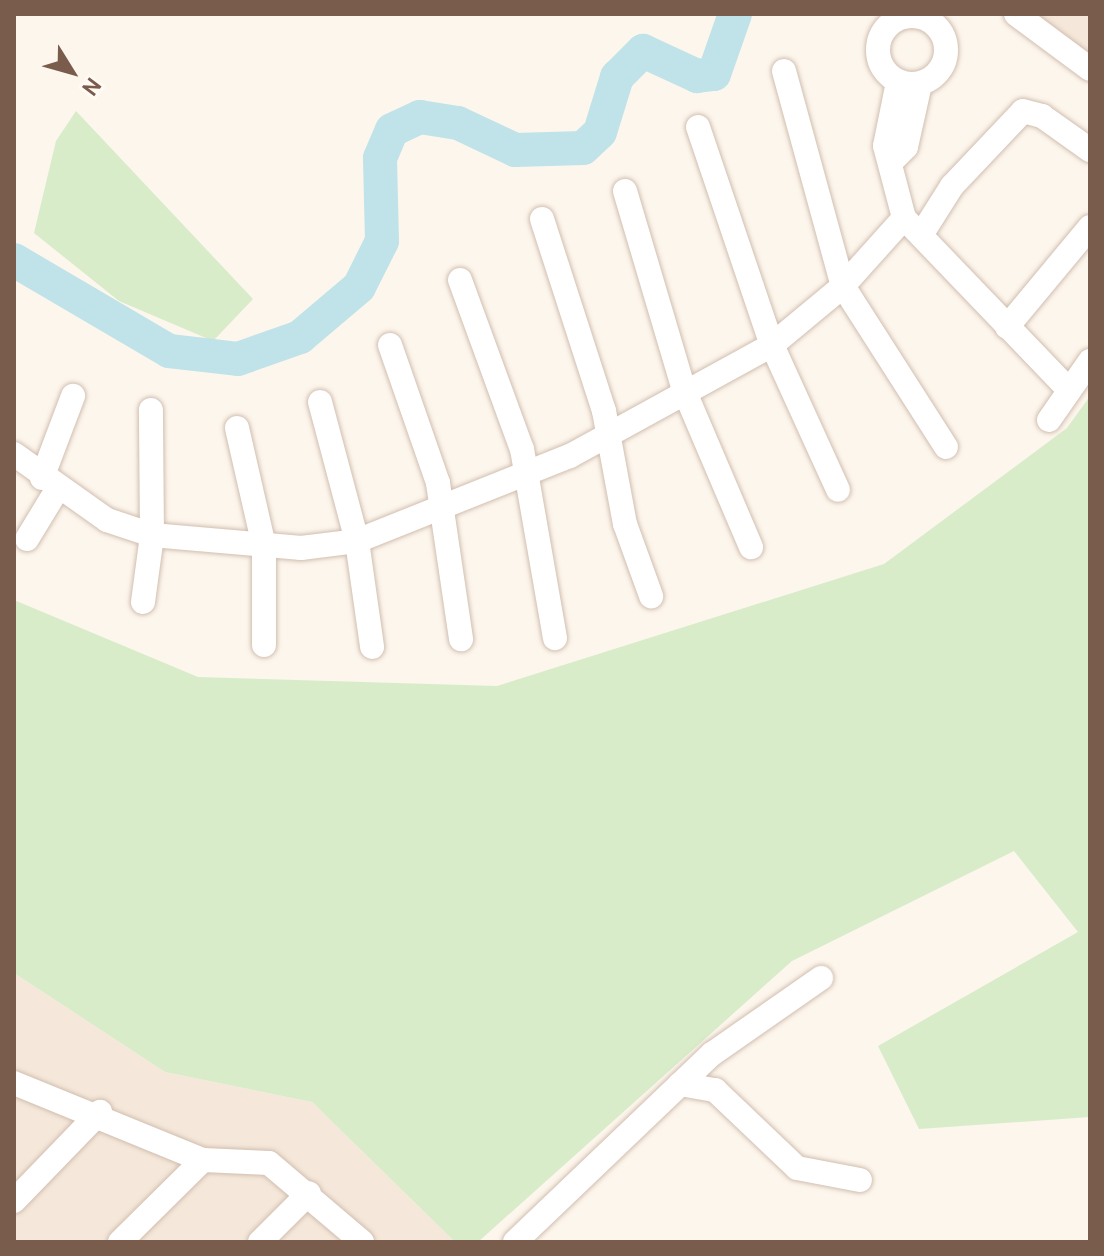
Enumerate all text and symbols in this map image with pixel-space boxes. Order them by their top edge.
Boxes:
north arrow [32,32,112,112]
text: N [76,72,107,101]

